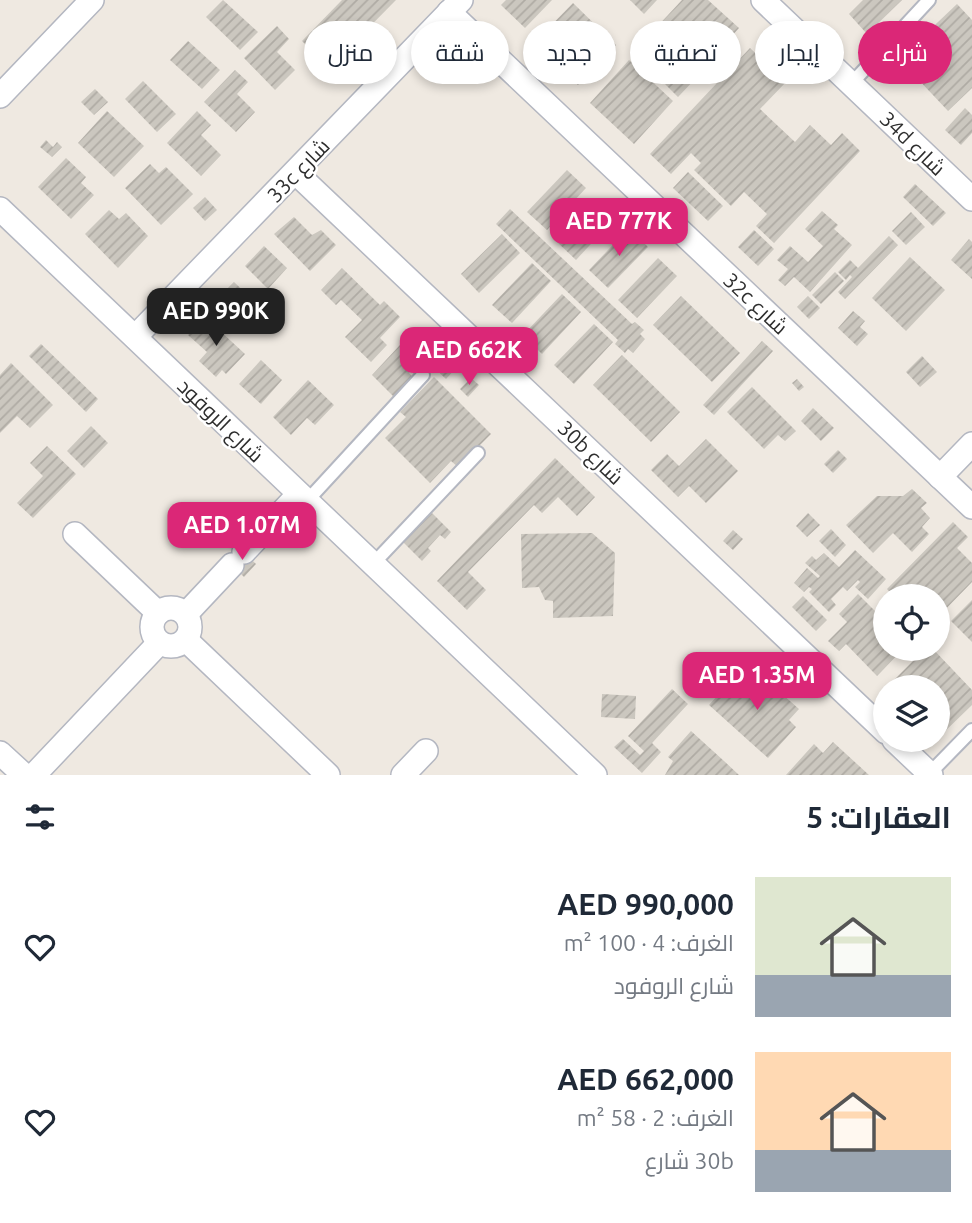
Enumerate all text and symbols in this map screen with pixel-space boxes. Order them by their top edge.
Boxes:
chip: منزل [304,21,397,84]
chip: شقة [411,21,509,84]
chip: جديد [523,21,616,84]
chip: تصفية [630,21,741,84]
chip: إيجار [755,21,844,84]
chip: شراء [858,21,952,84]
street label: 34d شارع [873,106,951,182]
street label: 33c شارع [262,133,336,209]
pin: AED 777K [547,198,691,258]
text: AED 777K [566,208,672,233]
street label: 32c شارع [717,267,793,341]
pin: AED 990K [144,288,288,348]
text: AED 990K [163,298,269,323]
pin: AED 662K [397,328,541,387]
text: AED 662K [416,337,522,362]
street label: شارع الروفود [171,373,269,469]
street label: 30b شارع [551,415,629,491]
pin: AED 1.07M [162,503,322,562]
text: AED 1.07M [183,512,301,537]
map controls [873,584,950,752]
button: locate [873,584,950,661]
pin: AED 1.35M [677,652,837,712]
text: AED 1.35M [698,662,816,687]
button: layers [873,675,950,752]
icon: filters [21,798,59,836]
text: العقارات: 5 [806,800,951,834]
text: AED 990,000 [557,887,734,921]
icon: home [811,905,895,989]
icon: heart [21,928,59,966]
text: الغرف: 4 · 100 m² [564,930,734,955]
text: شارع الروفود [614,973,734,998]
text: AED 662,000 [557,1062,734,1096]
icon: home [811,1080,895,1164]
icon: heart [21,1103,59,1141]
text: الغرف: 2 · 58 m² [577,1105,734,1130]
text: 30b شارع [645,1148,734,1173]

